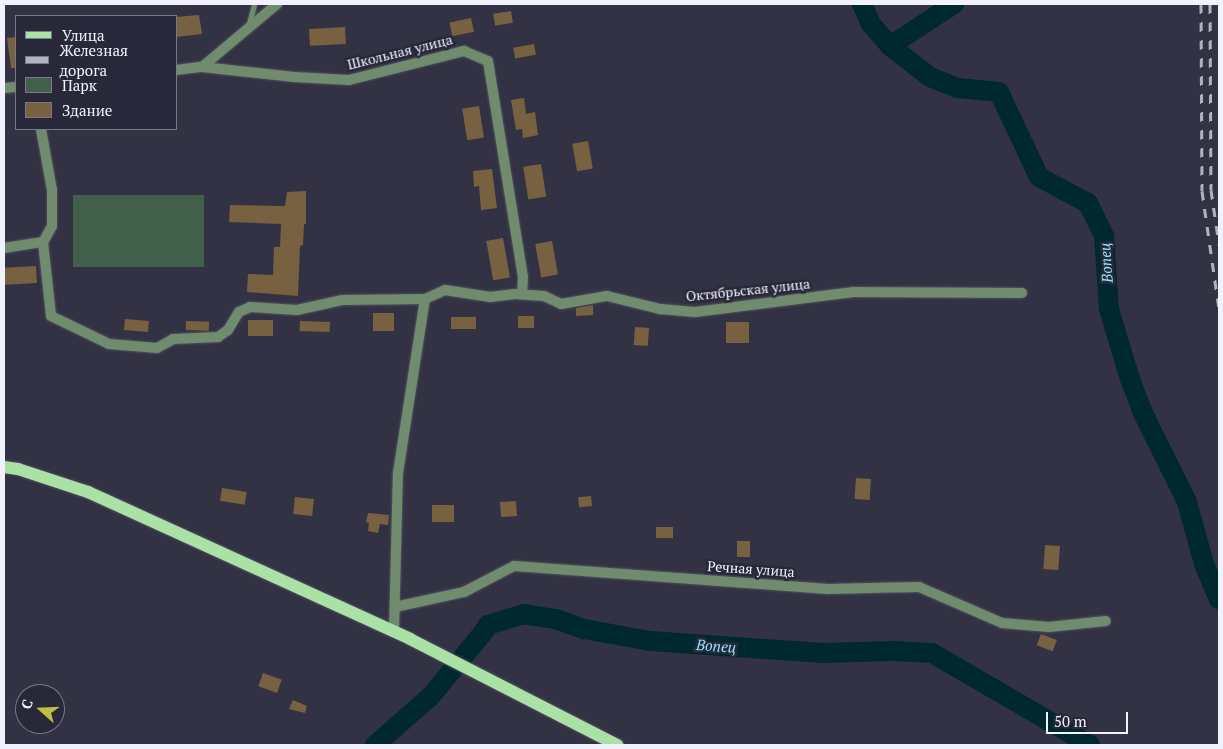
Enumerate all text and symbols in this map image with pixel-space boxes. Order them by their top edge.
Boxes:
legend [15,15,178,130]
text: Улица [62,25,105,45]
street label: Школьная улица [346,31,454,73]
text: Железная дорога [59,40,128,80]
text: Парк [62,75,97,95]
text: Здание [62,100,112,120]
water label: Вопец [1096,242,1116,284]
street label: Октябрьская улица [685,275,811,305]
street label: Речная улица [707,558,795,580]
water label: Вопец [695,636,737,656]
north arrow [15,684,65,734]
text: С [16,697,37,712]
scale bar [1048,702,1130,734]
text: 50 m [1054,711,1087,731]

